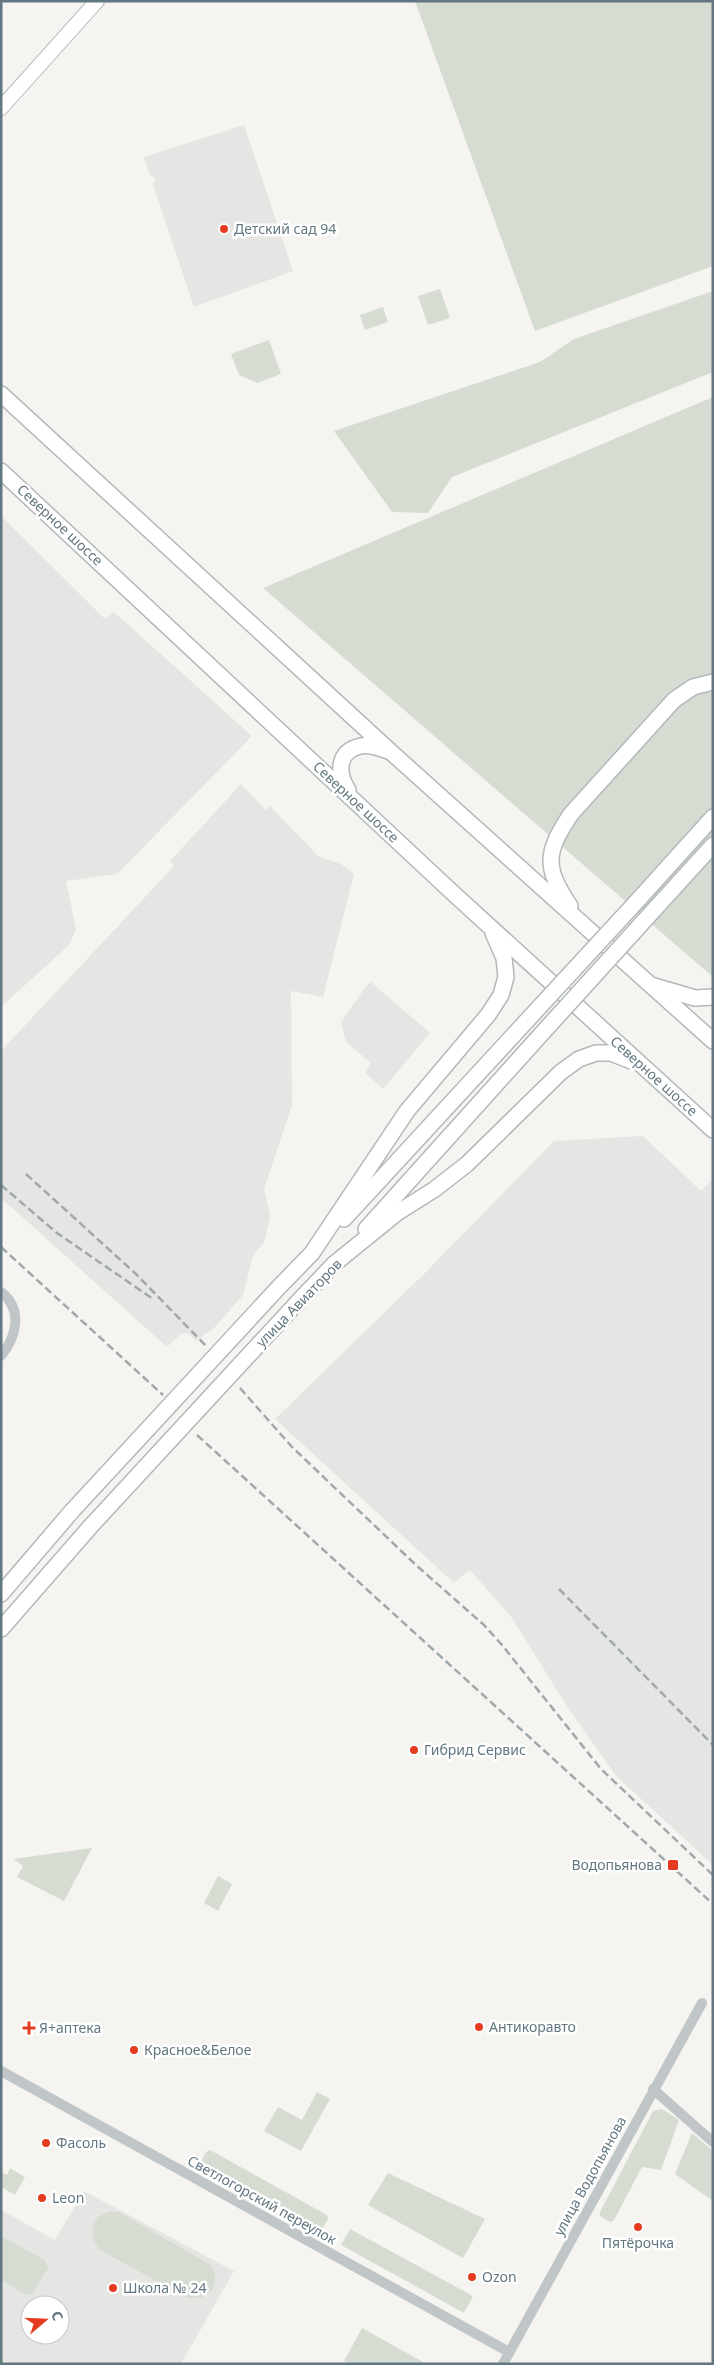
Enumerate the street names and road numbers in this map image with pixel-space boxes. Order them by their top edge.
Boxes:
street label: Северное шоссе [13,480,108,570]
street label: Северное шоссе [309,757,404,847]
street label: Северное шоссе [607,1031,702,1120]
street label: улица Авиаторов [252,1254,346,1351]
street label: улица Водопьянова [549,2113,630,2239]
street label: Светлогорский переулок [184,2151,341,2249]

